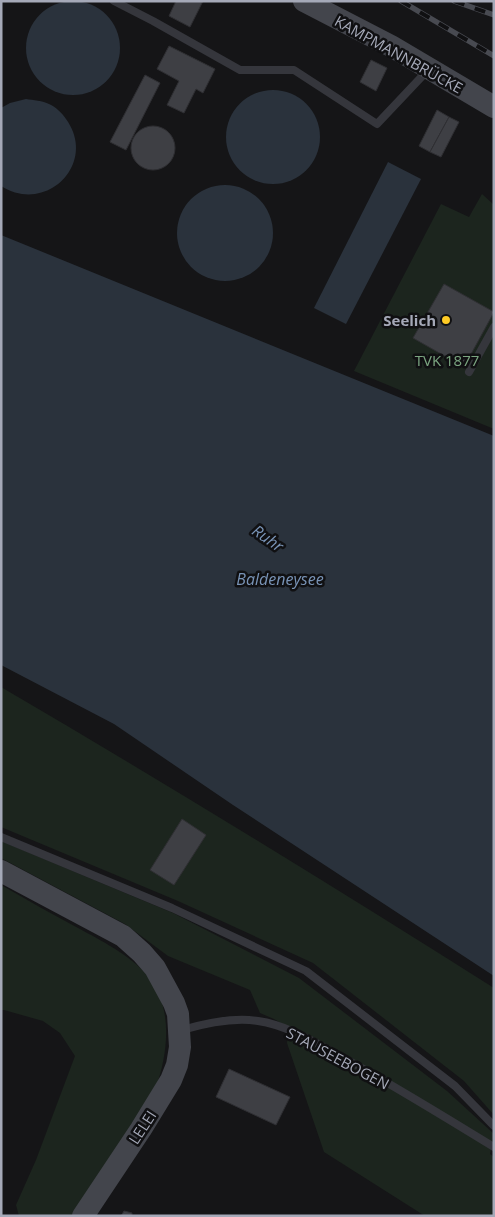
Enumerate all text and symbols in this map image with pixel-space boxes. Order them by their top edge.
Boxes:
street label: KAMPMANNBRÜCKE [331,10,467,98]
place label: Seelich [383,310,436,330]
marker: Seelich [440,314,452,326]
park label: TVK 1877 [415,350,479,370]
water label: Ruhr [248,519,289,557]
water label: Baldeneysee [236,568,324,590]
street label: STAUSEEBOGEN [283,1022,393,1094]
street label: LELEI [124,1106,160,1148]

